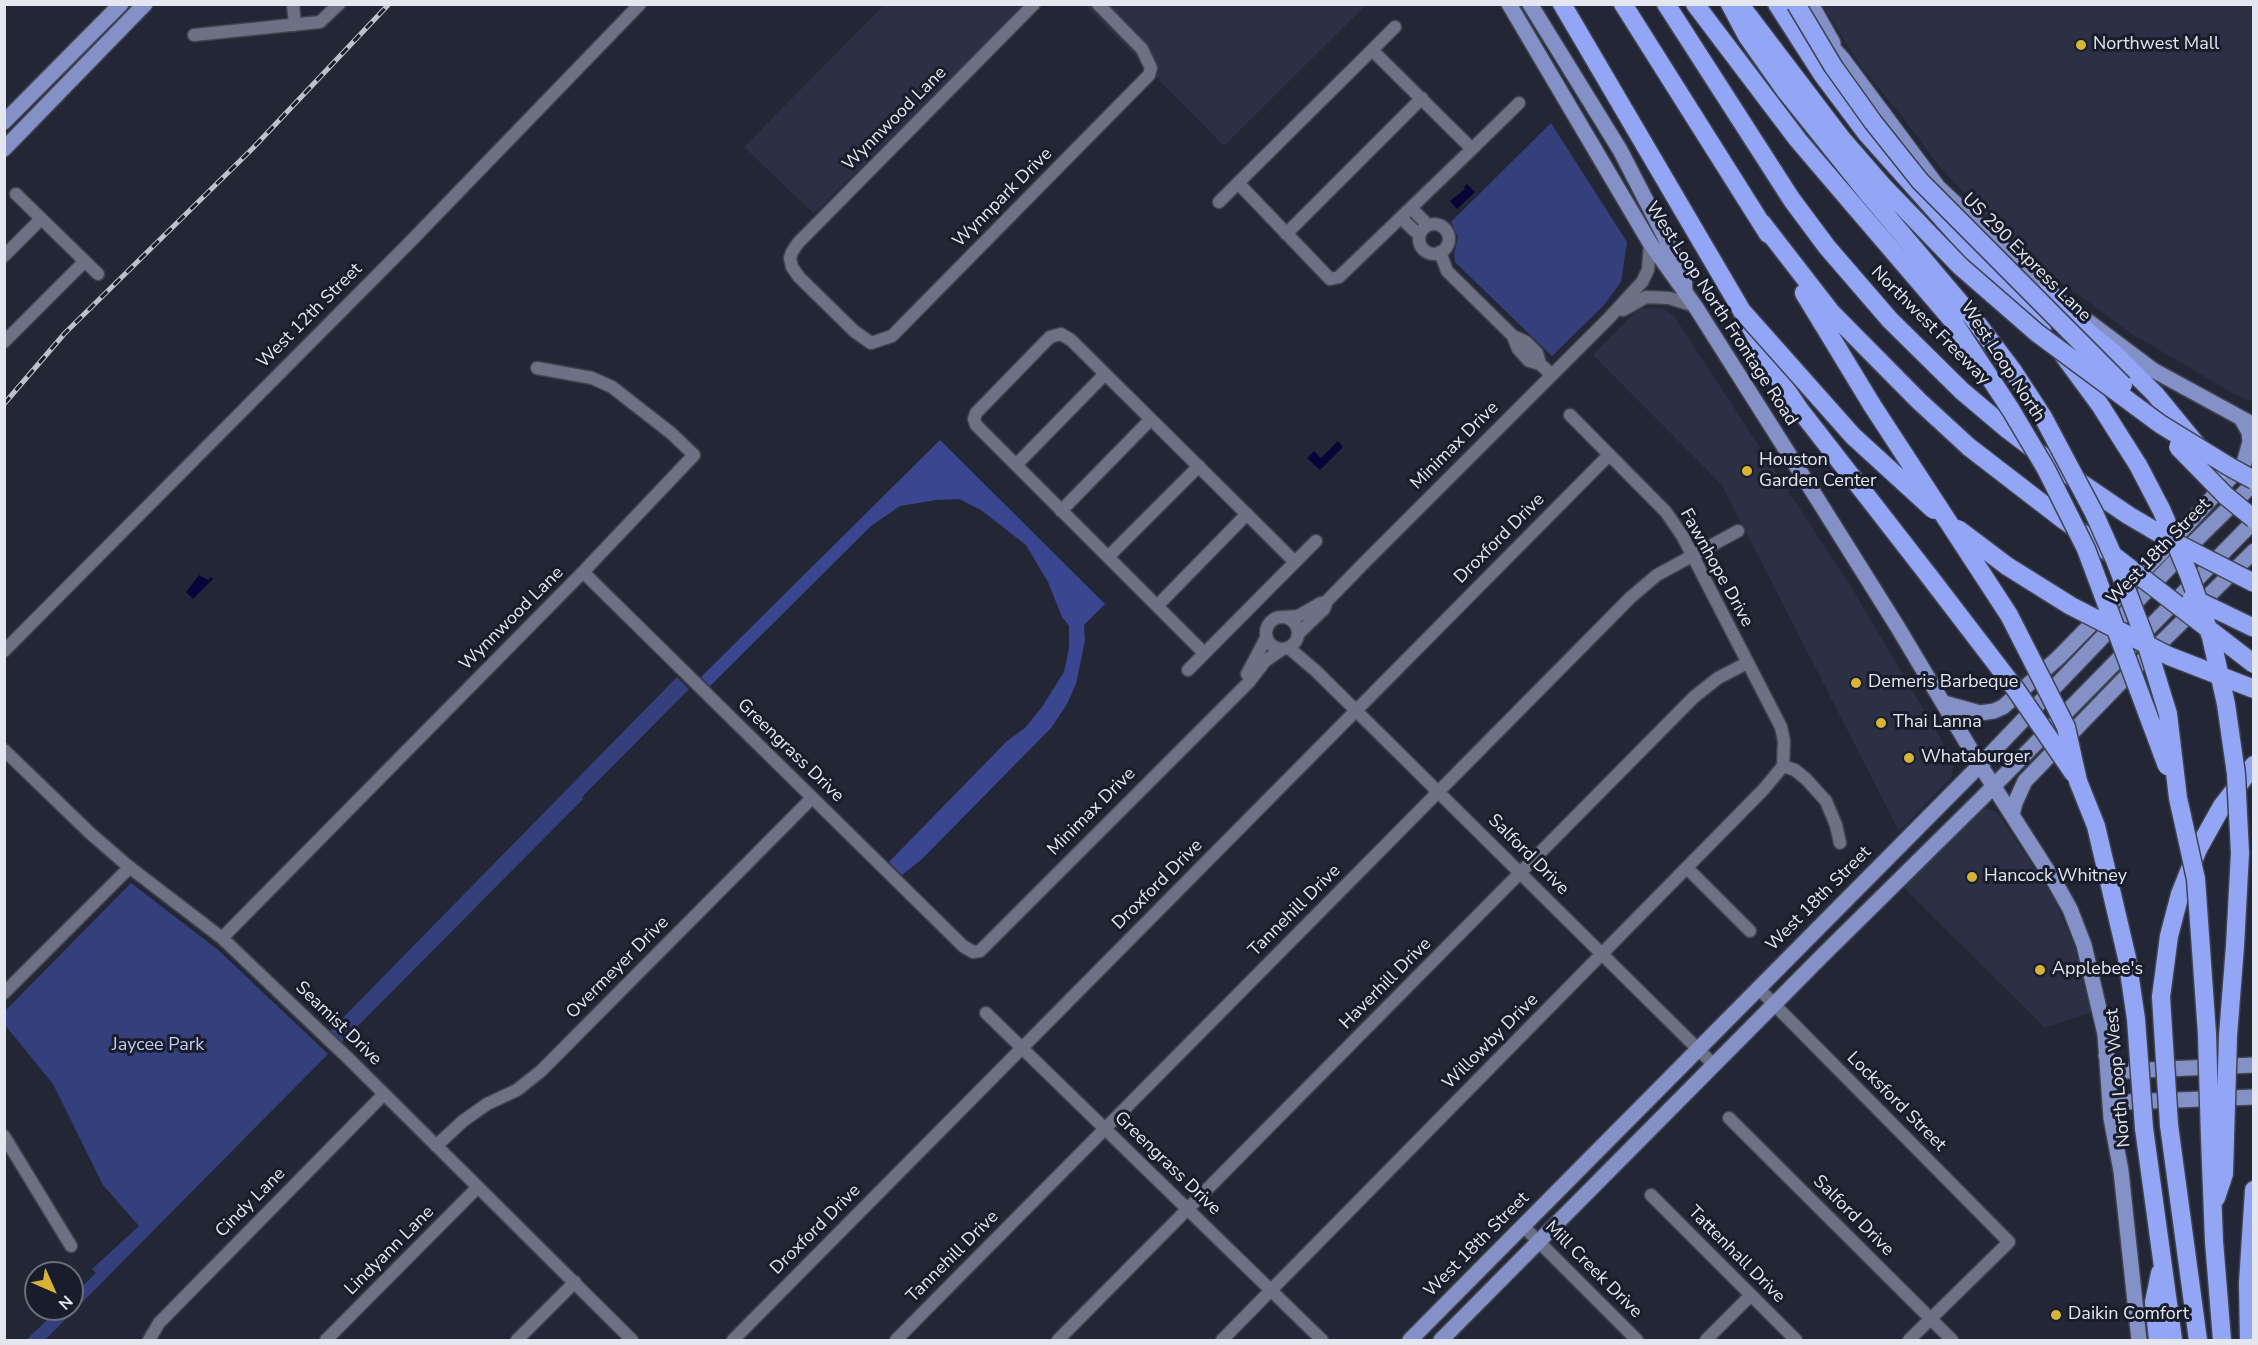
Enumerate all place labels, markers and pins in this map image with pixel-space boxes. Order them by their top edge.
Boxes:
place label: Northwest Mall [2093,34,2219,56]
marker: Northwest Mall [2074,38,2088,52]
place label: Houston Garden Center [1759,450,1876,492]
marker: Houston Garden Center [1740,464,1754,478]
place label: Demeris Barbeque [1868,672,2018,694]
marker: Demeris Barbeque [1849,676,1863,690]
place label: Thai Lanna [1893,712,1982,734]
marker: Thai Lanna [1874,716,1888,730]
place label: Whataburger [1921,747,2030,769]
marker: Whataburger [1902,751,1916,765]
place label: Hancock Whitney [1984,866,2127,888]
marker: Hancock Whitney [1965,870,1979,884]
place label: Applebee's [2052,959,2143,981]
marker: Applebee's [2033,963,2047,977]
place label: Daikin Comfort [2068,1304,2189,1326]
marker: Daikin Comfort [2049,1308,2063,1322]

